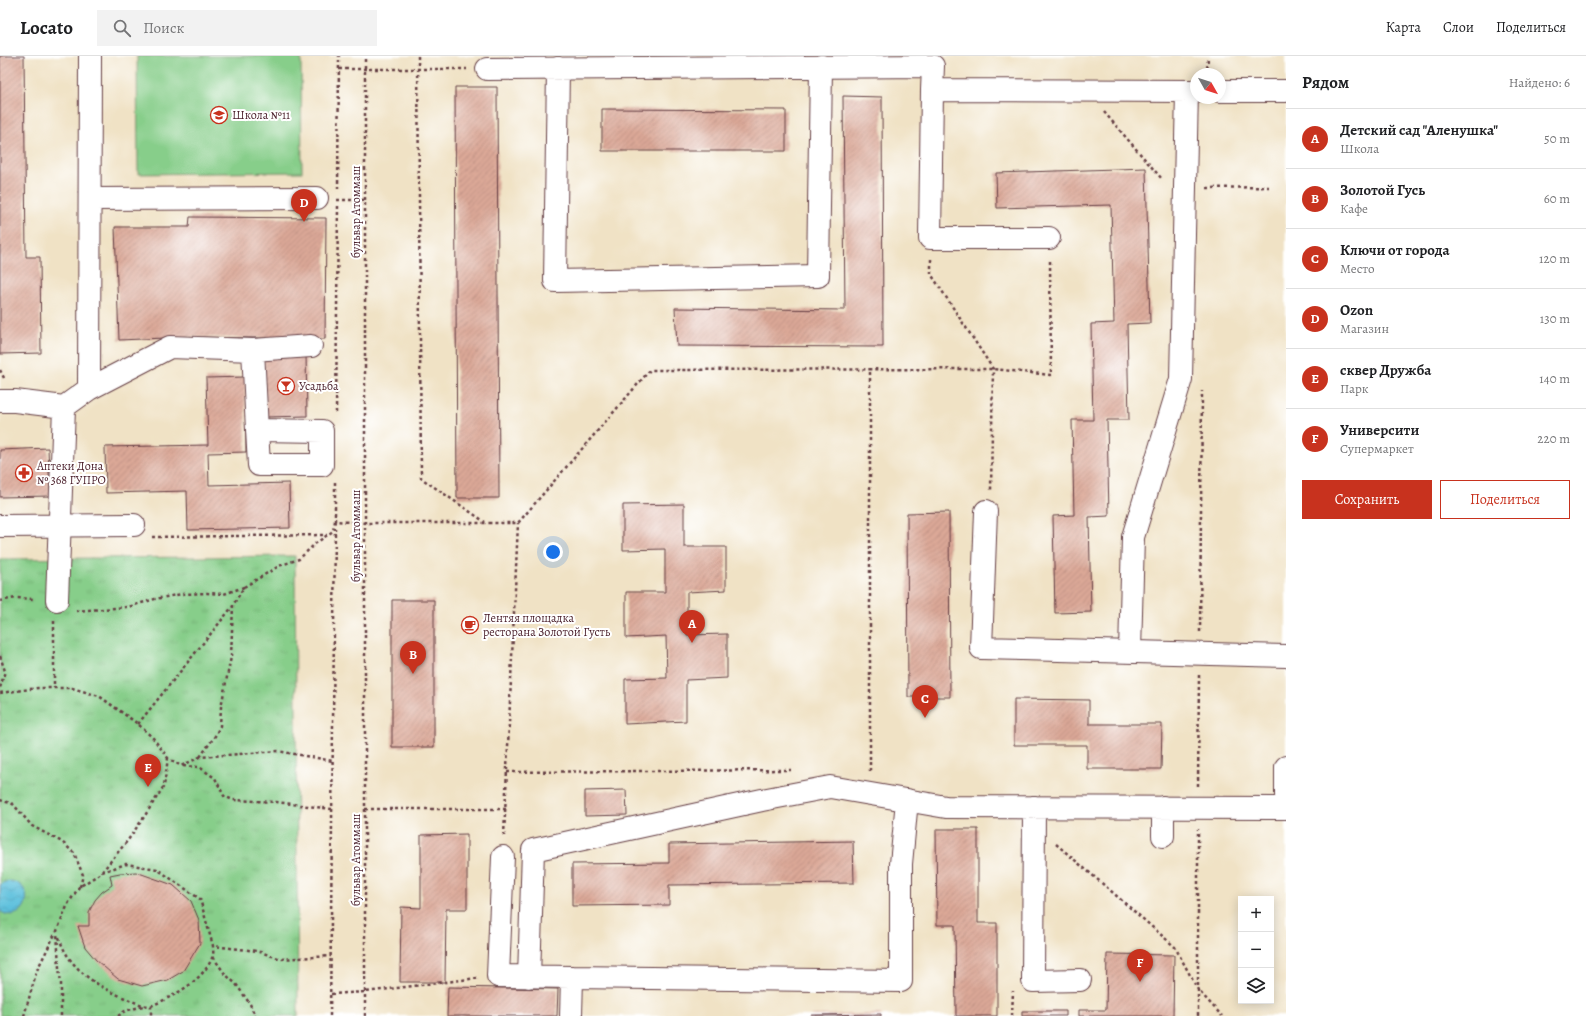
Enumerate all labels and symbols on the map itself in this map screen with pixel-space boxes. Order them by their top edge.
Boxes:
north arrow [1190,68,1226,104]
school or university icon: Школа №11 [209,105,229,125]
place label: Школа №11 [232,107,290,123]
street label: бульвар Атоммаш [348,166,364,258]
pin: D [291,189,317,222]
bar icon: Усадьба [276,376,296,396]
place label: Усадьба [299,378,339,394]
place label: Аптеки Дона № 368 ГУПРО [36,458,106,488]
pharmacy icon: Аптеки Дона № 368 ГУПРО [14,463,34,483]
street label: бульвар Атоммаш [348,490,364,582]
your location [543,542,563,562]
place label: Лентяя площадка ресторана Золотой Густь [483,610,611,640]
pin: A [679,610,705,643]
cafe icon: Лентяя площадка ресторана Золотой Густь [460,615,480,635]
pin: B [400,641,426,674]
pin: C [912,685,938,718]
pin: E [135,754,161,787]
street label: бульвар Атоммаш [348,814,364,906]
pin: F [1127,949,1153,982]

